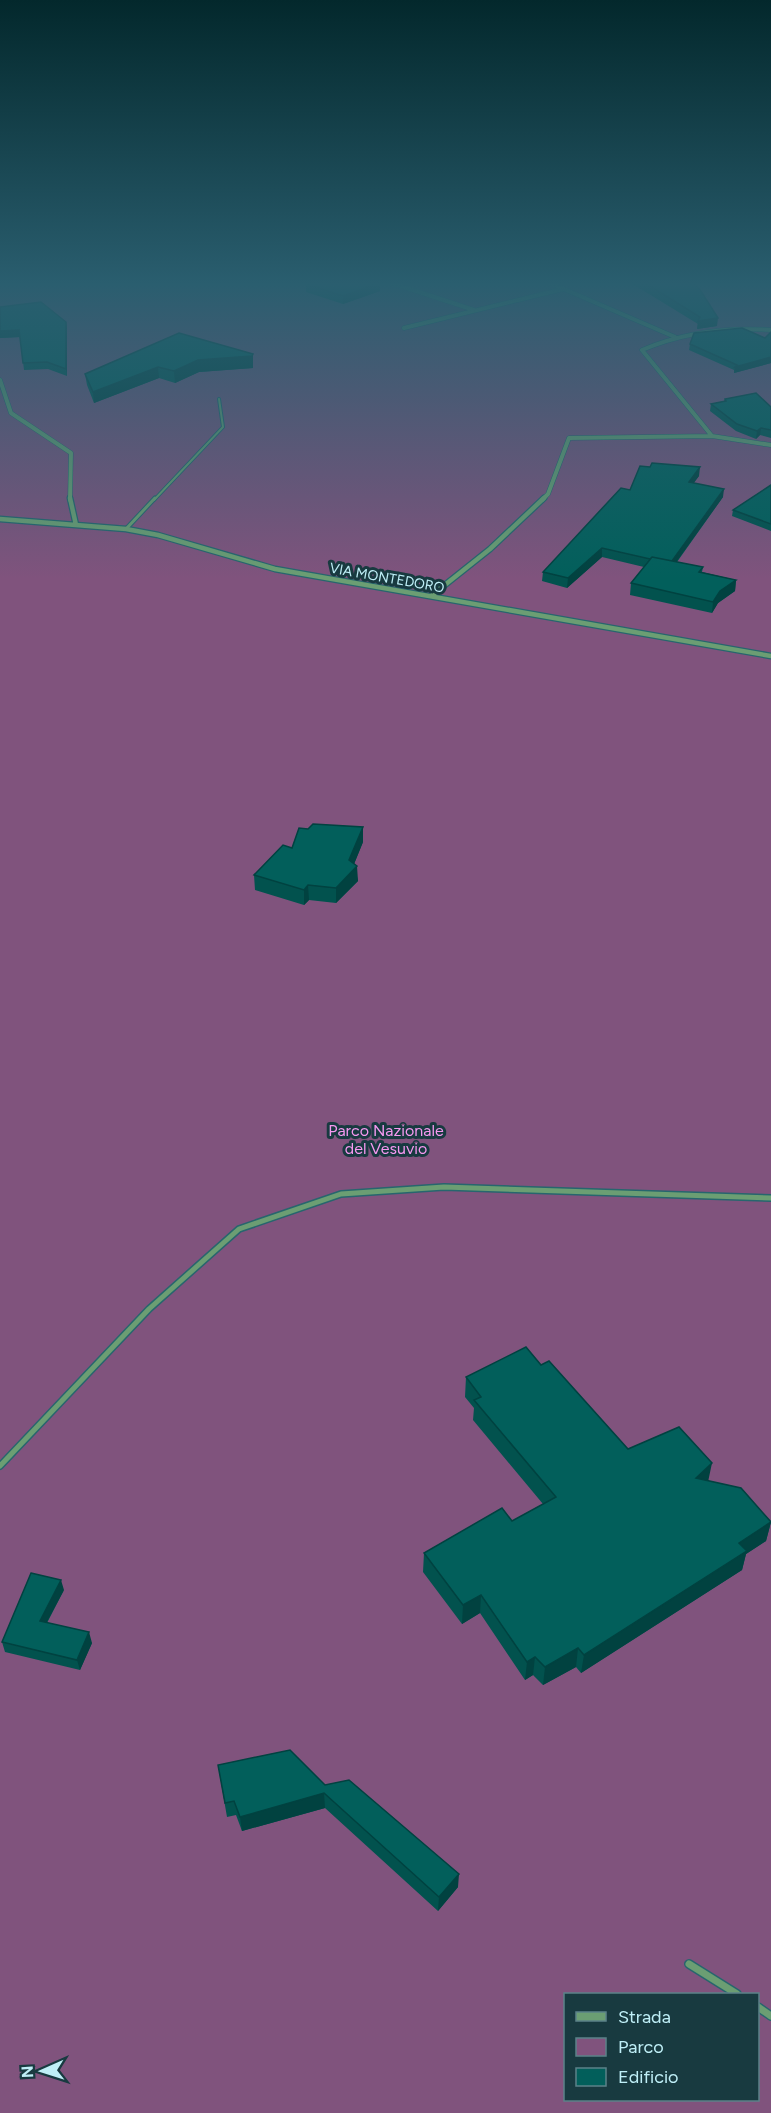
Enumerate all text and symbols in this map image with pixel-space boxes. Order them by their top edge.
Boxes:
street label: VIA MONTEDORO [328,560,446,596]
park label: Parco Nazionale del Vesuvio [328,1121,444,1158]
legend [564,1993,759,2101]
text: Strada [618,2006,671,2028]
text: Parco [618,2036,664,2058]
north arrow [12,2041,72,2101]
text: N [18,2065,37,2078]
text: Edificio [618,2066,679,2088]

